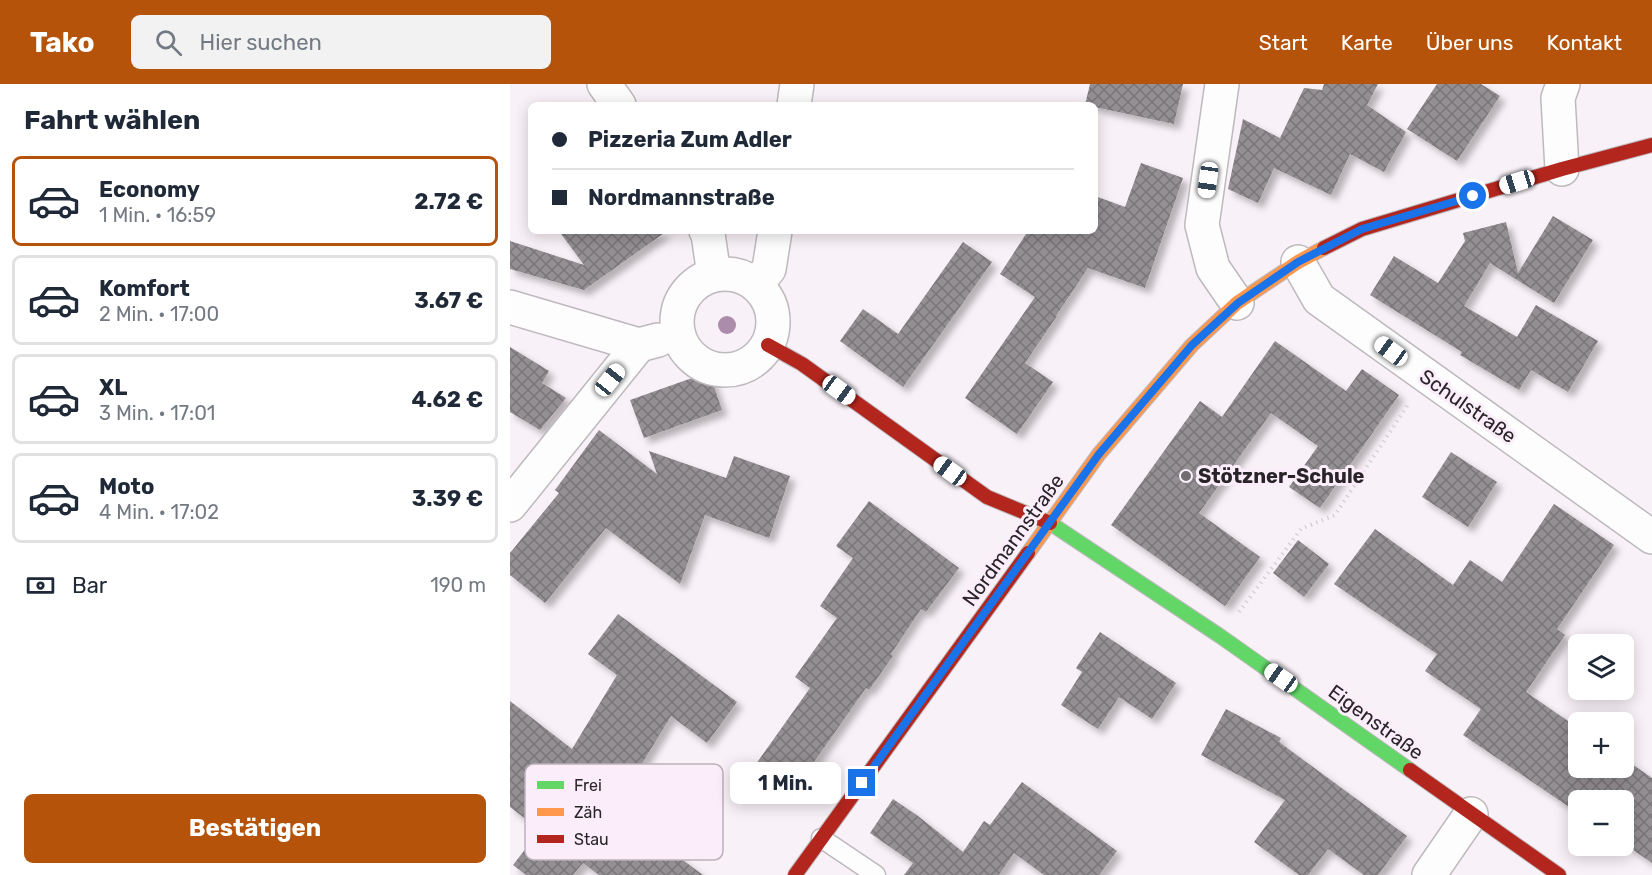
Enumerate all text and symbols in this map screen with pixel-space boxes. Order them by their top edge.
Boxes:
search box [131,15,551,69]
text: Tako [30,26,95,59]
icon: search [152,26,185,59]
text: Hier suchen [200,29,322,56]
text: Start [1259,30,1308,55]
text: Karte [1341,30,1393,55]
text: Über uns [1426,30,1514,55]
text: Kontakt [1547,30,1622,55]
text: Fahrt wählen [24,104,200,136]
text: Pizzeria Zum Adler [588,126,792,153]
car [1197,161,1219,199]
car [1497,168,1537,196]
icon: car [27,174,81,228]
text: Economy [99,176,200,203]
route start [1459,182,1486,209]
text: Nordmannstraße [588,184,775,211]
text: 2.72 € [414,188,483,215]
text: 1 Min. · 16:59 [99,203,216,227]
icon: car [27,273,81,327]
text: Komfort [99,275,190,302]
text: 3.67 € [414,287,483,314]
text: 2 Min. · 17:00 [99,302,219,326]
car [1371,333,1411,369]
car [592,360,628,400]
street label: Schulstraße [1415,364,1521,448]
icon: car [27,372,81,426]
car [819,372,859,408]
text: XL [99,374,127,401]
text: 4.62 € [411,386,483,413]
text: 3 Min. · 17:01 [99,401,215,425]
car [930,453,970,489]
place label: Stötzner-Schule [1198,464,1365,488]
street label: Nordmannstraße [957,469,1069,611]
marker: Stötzner-Schule [1179,469,1193,483]
icon: car [27,471,81,525]
text: Moto [99,473,154,500]
text: 3.39 € [412,485,483,512]
text: 4 Min. · 17:02 [99,500,219,524]
icon: cash [24,569,57,602]
text: Bar [72,572,107,599]
text: 190 m [430,573,486,597]
map controls [1568,634,1634,856]
button: layers [1568,634,1634,700]
car [1261,660,1301,696]
street label: Eigenstraße [1324,679,1428,765]
button: + [1568,712,1634,778]
callout: 1 Min. [730,762,841,804]
legend [525,764,723,860]
route end [848,769,875,796]
text: 1 Min. [758,771,813,795]
text: Frei [574,776,602,795]
button: − [1568,790,1634,856]
button: Bestätigen [24,794,486,863]
text: Zäh [574,803,602,822]
text: Stau [574,830,609,849]

